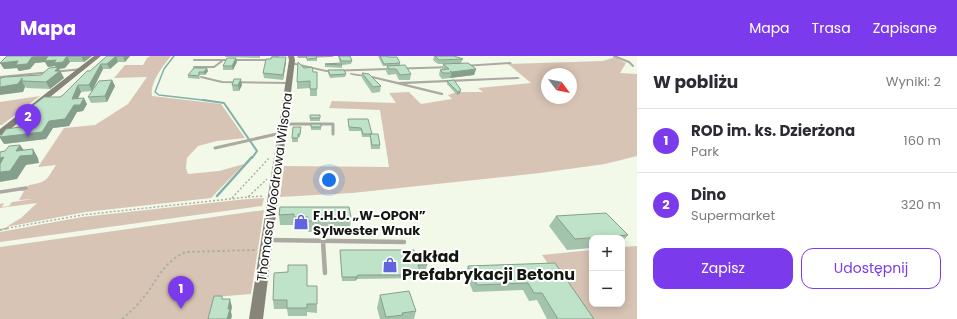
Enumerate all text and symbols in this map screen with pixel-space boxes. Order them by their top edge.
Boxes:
text: Mapa [20,15,76,42]
text: Mapa [749,18,790,38]
text: Trasa [812,18,851,38]
text: Zapisane [873,18,937,38]
north arrow [541,68,577,104]
text: W pobliżu [653,70,738,94]
text: Wyniki: 2 [886,72,941,91]
street label: Thomasa Woodrowa Wilsona [252,91,297,283]
pin: 2 [15,104,41,137]
text: ROD im. ks. Dzierżona [691,120,855,141]
text: 1 [664,131,668,150]
text: 160 m [904,131,941,150]
text: Park [691,142,719,161]
your location [319,170,339,190]
text: Dino [691,184,726,205]
text: 2 [662,195,670,214]
text: 320 m [901,195,941,214]
place label: F.H.U. „W-OPON” Sylwester Wnuk [313,206,426,240]
text: Supermarket [691,206,775,225]
shop icon: F.H.U. „W-OPON” Sylwester Wnuk [292,213,310,231]
map controls [589,235,625,307]
button: + [589,235,625,271]
place label: Zakład Prefabrykacji Betonu [402,245,575,286]
button: Zapisz [653,248,793,289]
button: Udostępnij [801,248,941,289]
shop icon: Zakład Prefabrykacji Betonu [381,256,399,274]
button: − [589,271,625,307]
pin: 1 [168,276,194,309]

